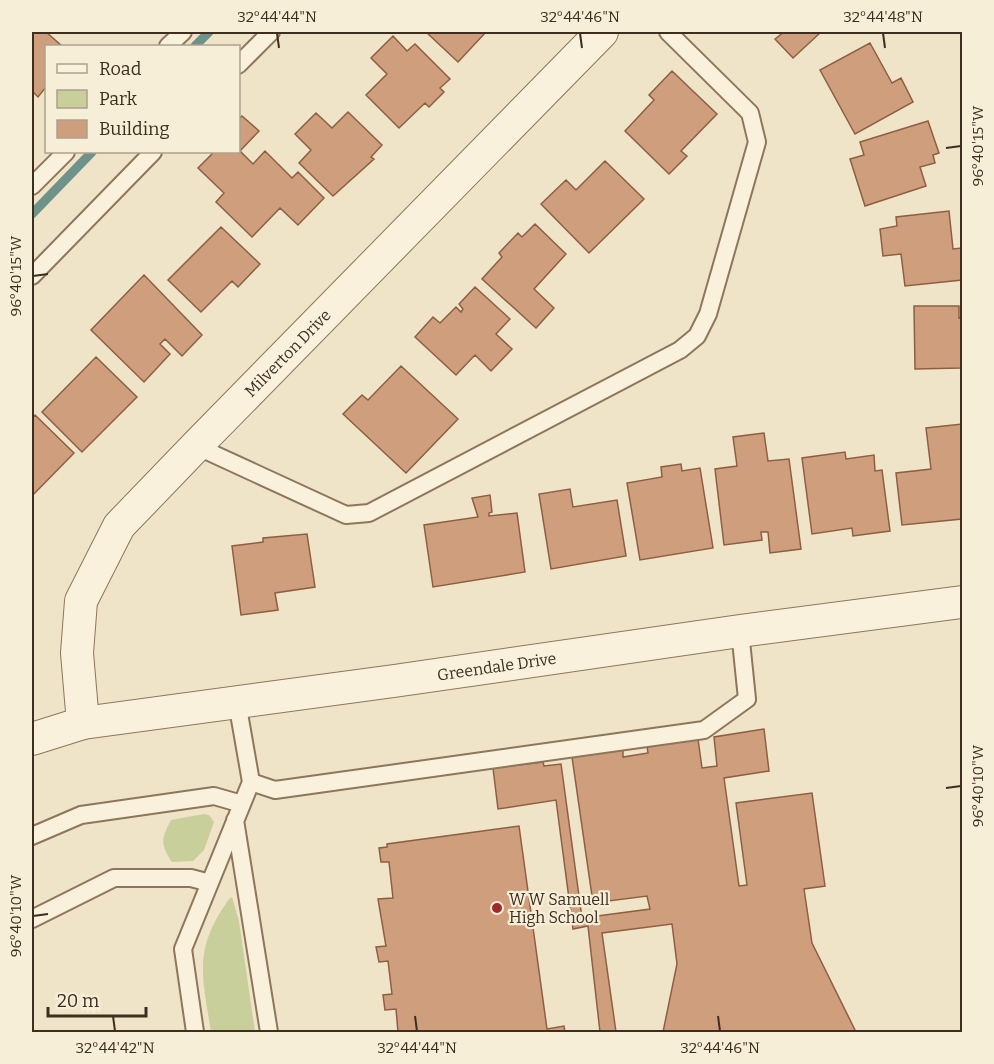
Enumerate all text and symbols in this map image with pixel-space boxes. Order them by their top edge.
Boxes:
text: 32°44'44"N [237,8,317,26]
text: 32°44'46"N [540,8,620,26]
text: 32°44'48"N [843,8,923,26]
legend [45,45,240,153]
text: Road [99,58,142,80]
text: Park [99,88,138,110]
text: 96°40'15"W [969,105,987,186]
text: Building [99,118,170,140]
text: 96°40'15"W [7,235,25,316]
street label: Milverton Drive [240,305,334,401]
street label: Greendale Drive [436,648,558,684]
text: 96°40'10"W [969,744,987,827]
text: 96°40'10"W [7,874,25,957]
place label: W W Samuell High School [509,890,610,927]
marker: W W Samuell High School [490,901,504,915]
scale bar [48,980,146,1018]
text: 20 m [57,990,99,1012]
text: 32°44'42"N [75,1039,155,1057]
text: 32°44'44"N [377,1039,457,1057]
text: 32°44'46"N [680,1039,760,1057]

